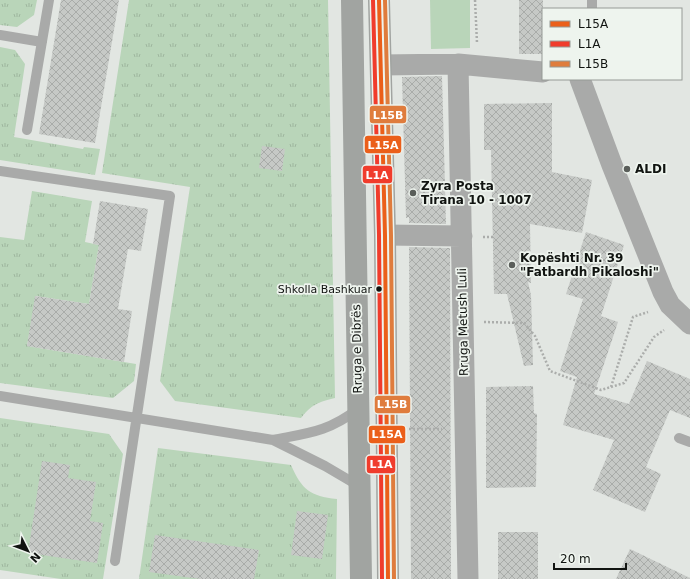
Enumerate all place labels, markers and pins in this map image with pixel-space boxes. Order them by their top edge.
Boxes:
place label: ALDI [635,162,666,176]
marker: ALDI [622,164,632,174]
place label: Zyra Posta Tirana 10 - 1007 [421,179,532,207]
marker: Zyra Posta Tirana 10 - 1007 [408,188,418,198]
place label: Kopështi Nr. 39 "Fatbardh Pikaloshi" [520,251,659,279]
marker: Kopështi Nr. 39 "Fatbardh Pikaloshi" [507,260,517,270]
place label: Shkolla Bashkuar [278,283,372,296]
marker: Shkolla Bashkuar [374,284,384,294]

